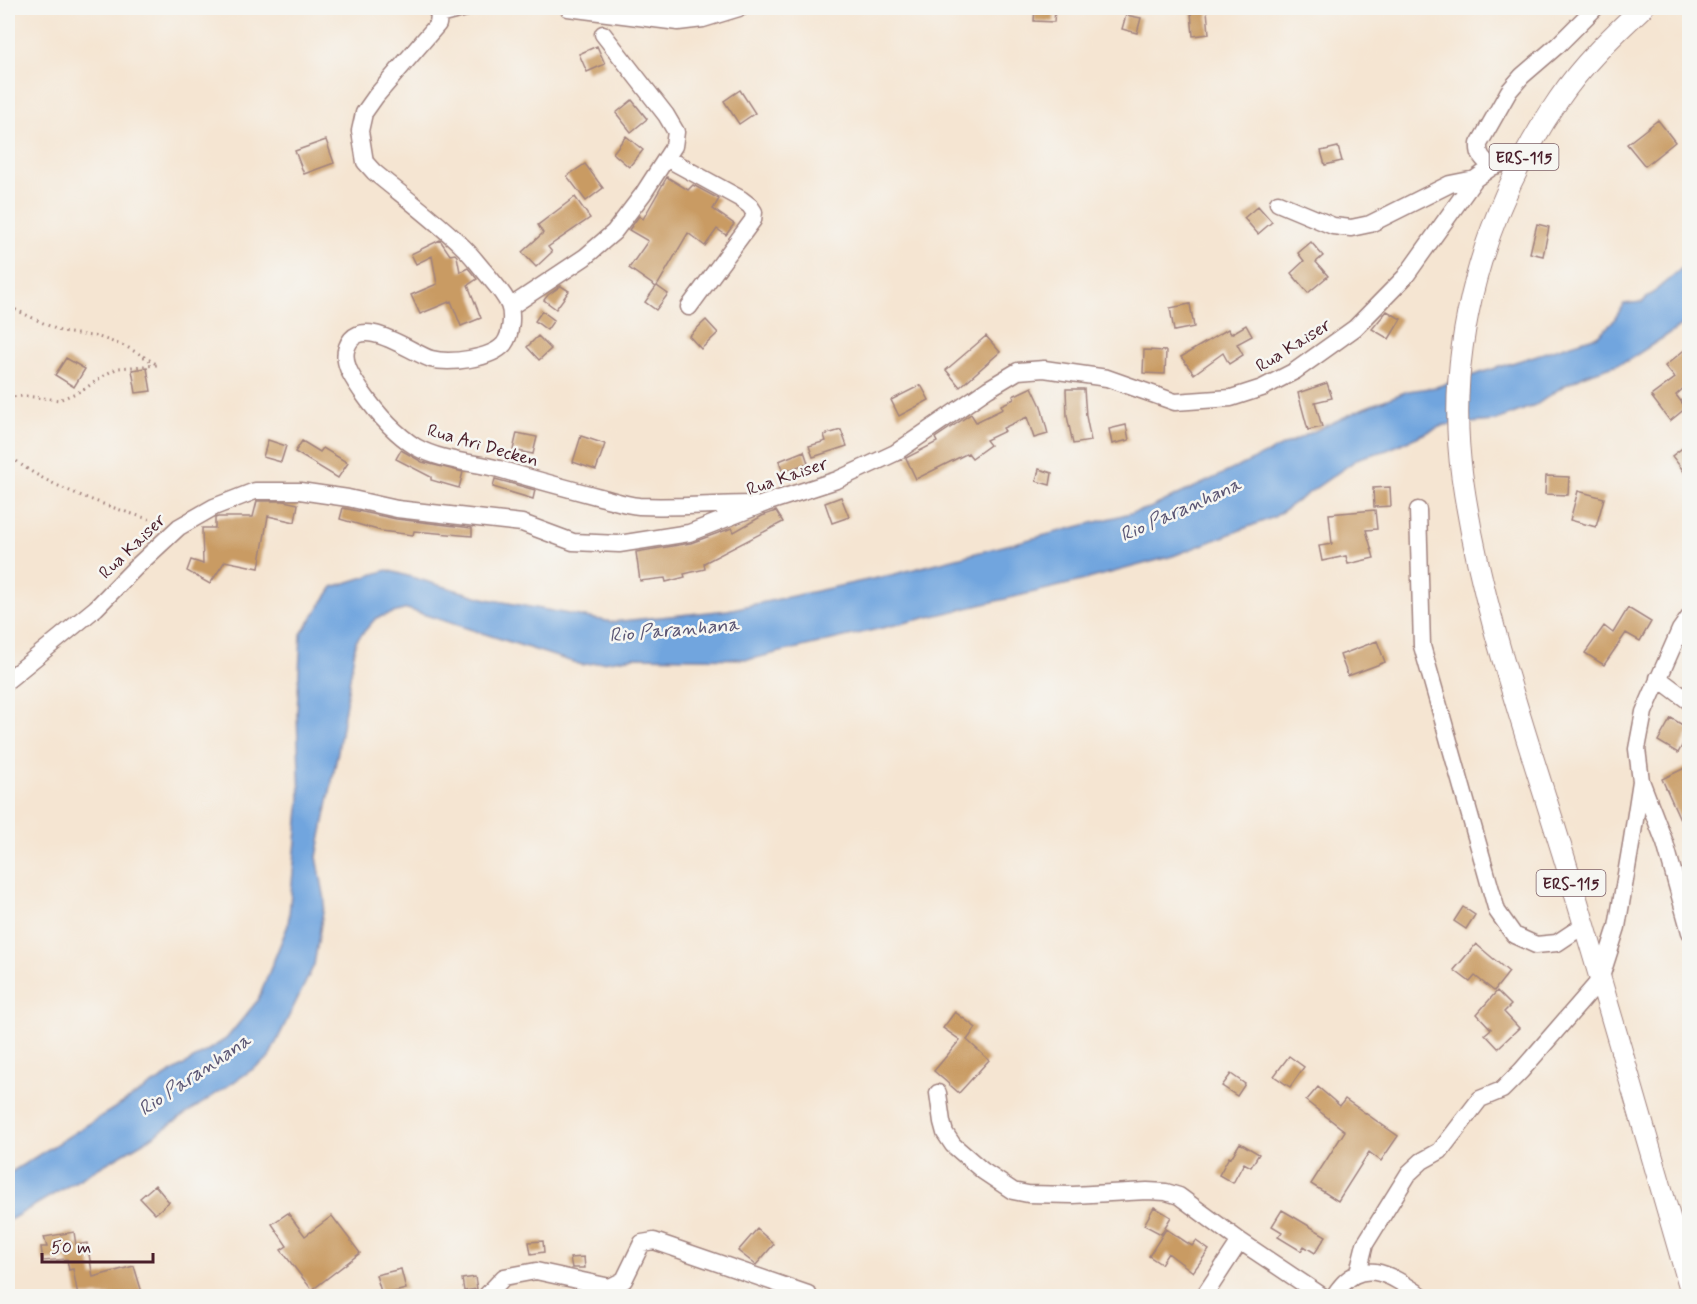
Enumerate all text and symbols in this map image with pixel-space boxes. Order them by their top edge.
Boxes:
road number: ERS-115 [1490,144,1558,170]
street label: Rua Kaiser [1251,313,1336,378]
street label: Rua Ari Decken [424,419,541,473]
street label: Rua Kaiser [744,452,832,502]
water label: Rio Paranhana [1116,471,1246,549]
street label: Rua Kaiser [94,508,172,585]
water label: Rio Paranhana [608,611,741,650]
road number: ERS-115 [1536,870,1606,896]
water label: Rio Paranhana [133,1027,257,1123]
scale bar [42,1226,153,1264]
text: 50 m [51,1236,91,1260]

